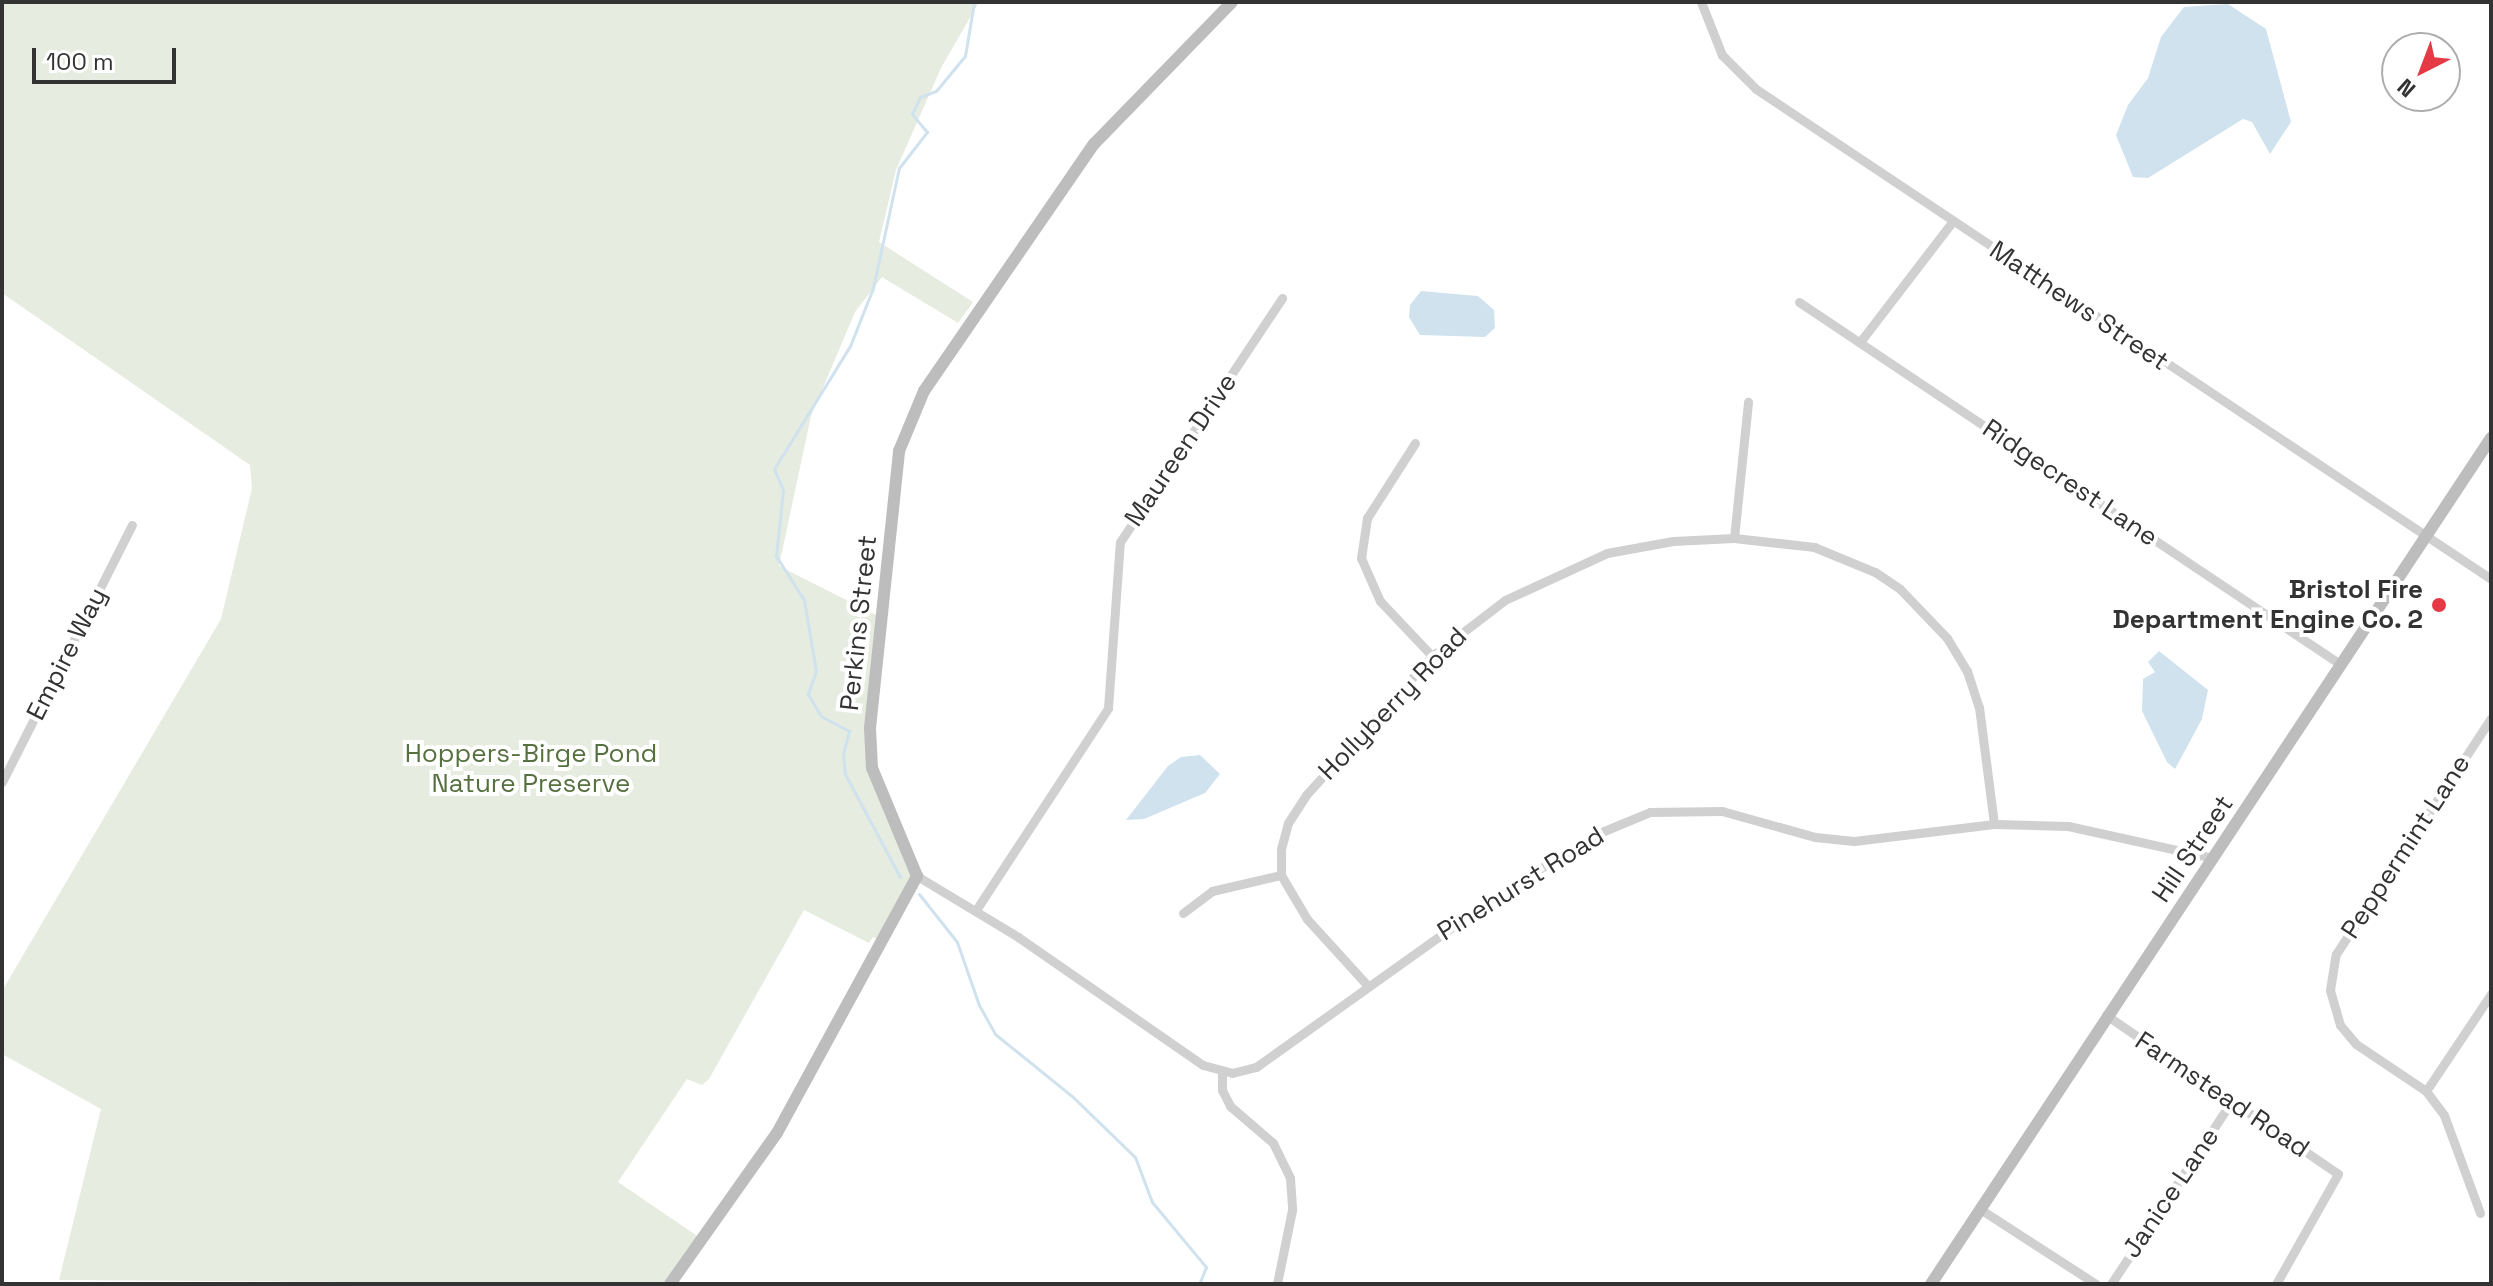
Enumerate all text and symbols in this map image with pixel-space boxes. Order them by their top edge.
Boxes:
scale bar [36,32,180,82]
north arrow [2381,32,2461,112]
text: 100 m [46,46,114,77]
text: N [2391,73,2421,104]
street label: Matthews Street [1983,235,2175,377]
street label: Maureen Drive [1118,367,1244,533]
street label: Ridgecrest Lane [1977,413,2163,553]
street label: Perkins Street [834,534,884,712]
place label: Bristol Fire Department Engine Co. 2 [2112,574,2423,636]
street label: Empire Way [20,583,114,725]
marker: Bristol Fire Department Engine Co. 2 [2430,596,2448,614]
street label: Hollyberry Road [1312,621,1474,787]
park label: Hoppers-Birge Pond Nature Preserve [405,738,657,800]
street label: Peppermint Lane [2335,749,2477,945]
street label: Hill Street [2146,790,2240,908]
street label: Pinehurst Road [1432,820,1610,948]
street label: Farmstead Road [2129,1025,2315,1165]
street label: Janice Lane [2116,1122,2226,1264]

